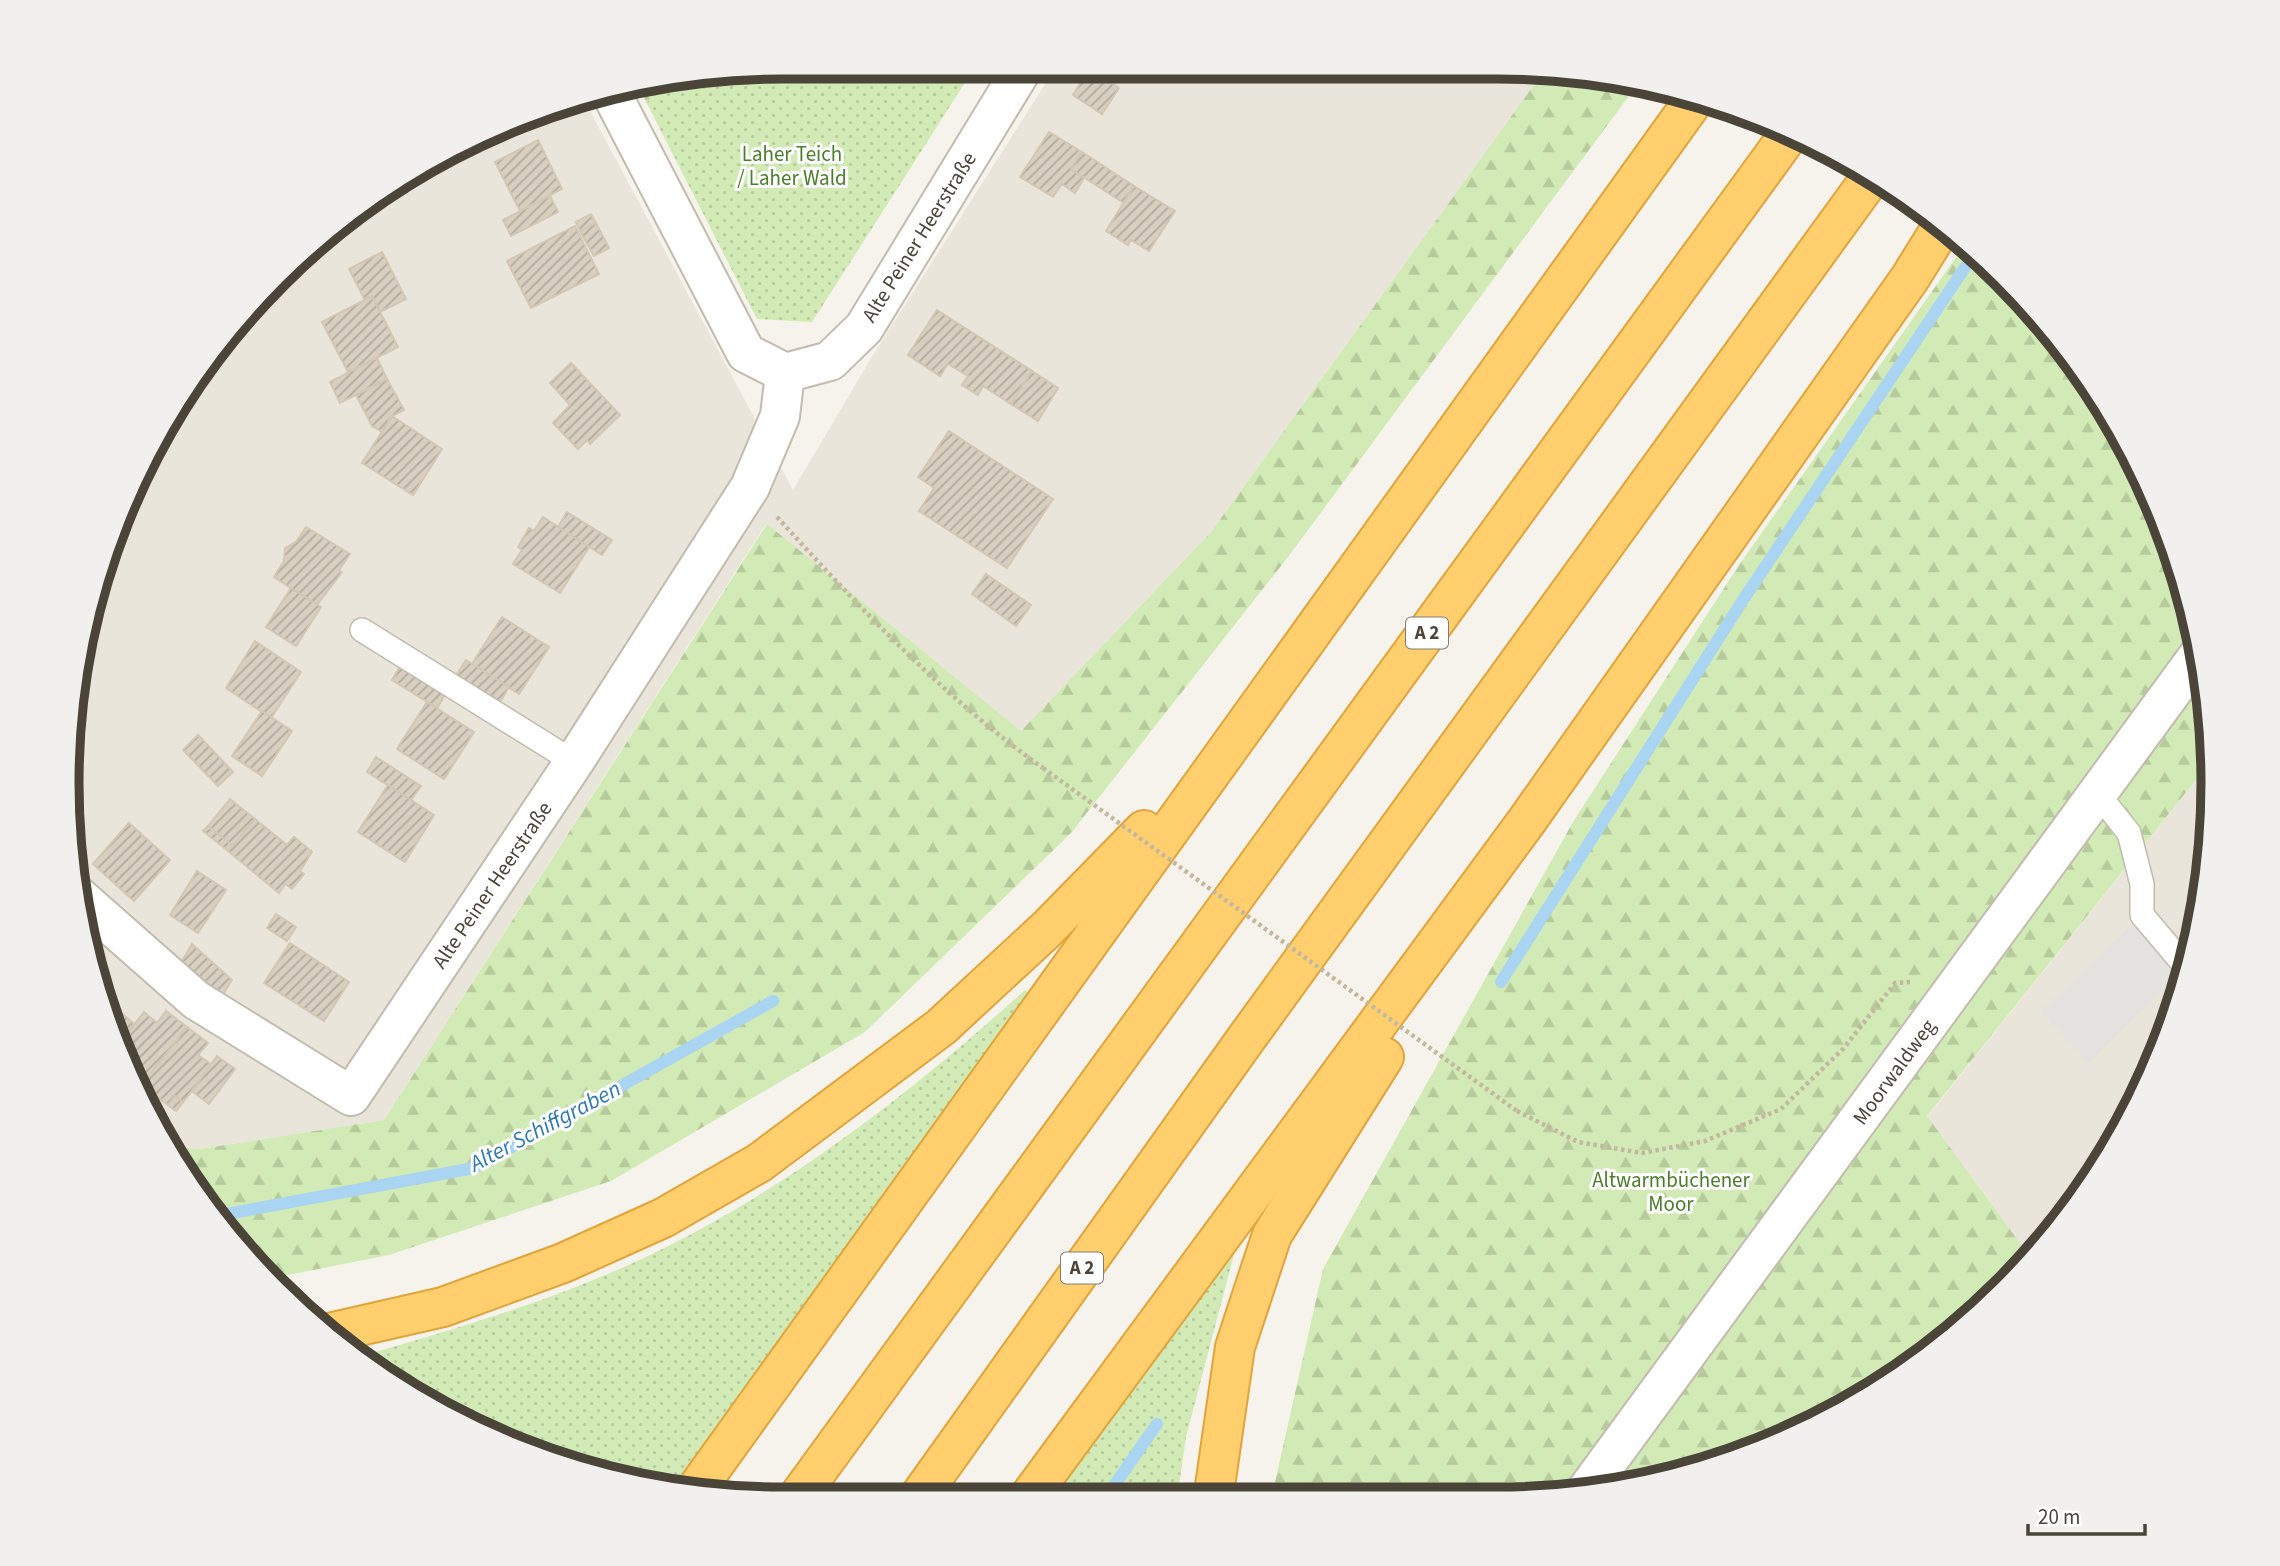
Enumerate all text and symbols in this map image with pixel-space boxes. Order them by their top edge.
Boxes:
park label: Laher Teich / Laher Wald [737,139,847,193]
street label: Alte Peiner Heerstraße [854,146,984,328]
road number: A 2 [1406,618,1448,648]
street label: Alte Peiner Heerstraße [425,796,559,974]
street label: Moorwaldweg [1845,1013,1943,1131]
water label: Alter Schiffgraben [462,1072,627,1181]
park label: Altwarmbüchener Moor [1592,1165,1751,1219]
road number: A 2 [1061,1252,1103,1284]
scale bar [2028,1492,2145,1536]
text: 20 m [2038,1502,2080,1532]

